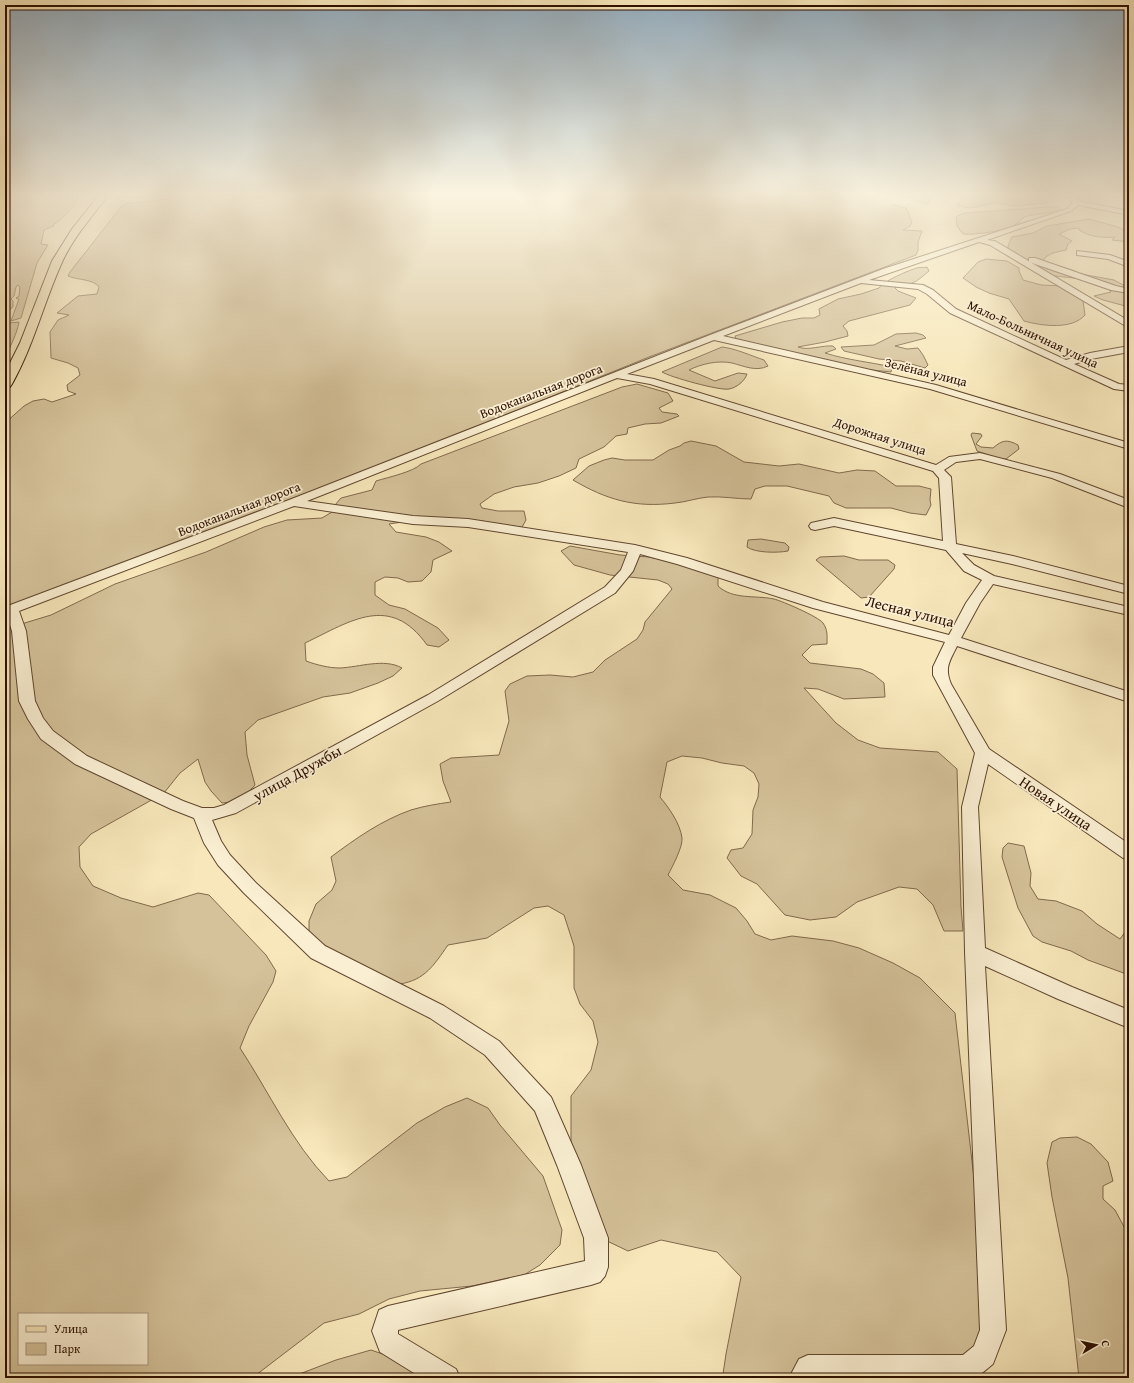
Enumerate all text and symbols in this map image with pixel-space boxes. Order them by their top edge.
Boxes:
street label: Мало-Больничная улица [964,295,1102,373]
street label: Зелёная улица [883,353,970,392]
street label: Водоканальная дорога [477,359,606,423]
street label: Дорожная улица [830,412,930,460]
street label: Водоканальная дорога [175,477,304,541]
street label: Лесная улица [864,590,957,632]
street label: улица Дружбы [248,740,345,806]
street label: Новая улица [1016,771,1097,836]
legend [18,1313,148,1365]
text: Улица [54,1320,88,1337]
north arrow [1076,1325,1116,1365]
text: С [1097,1339,1114,1348]
text: Парк [54,1340,81,1357]

